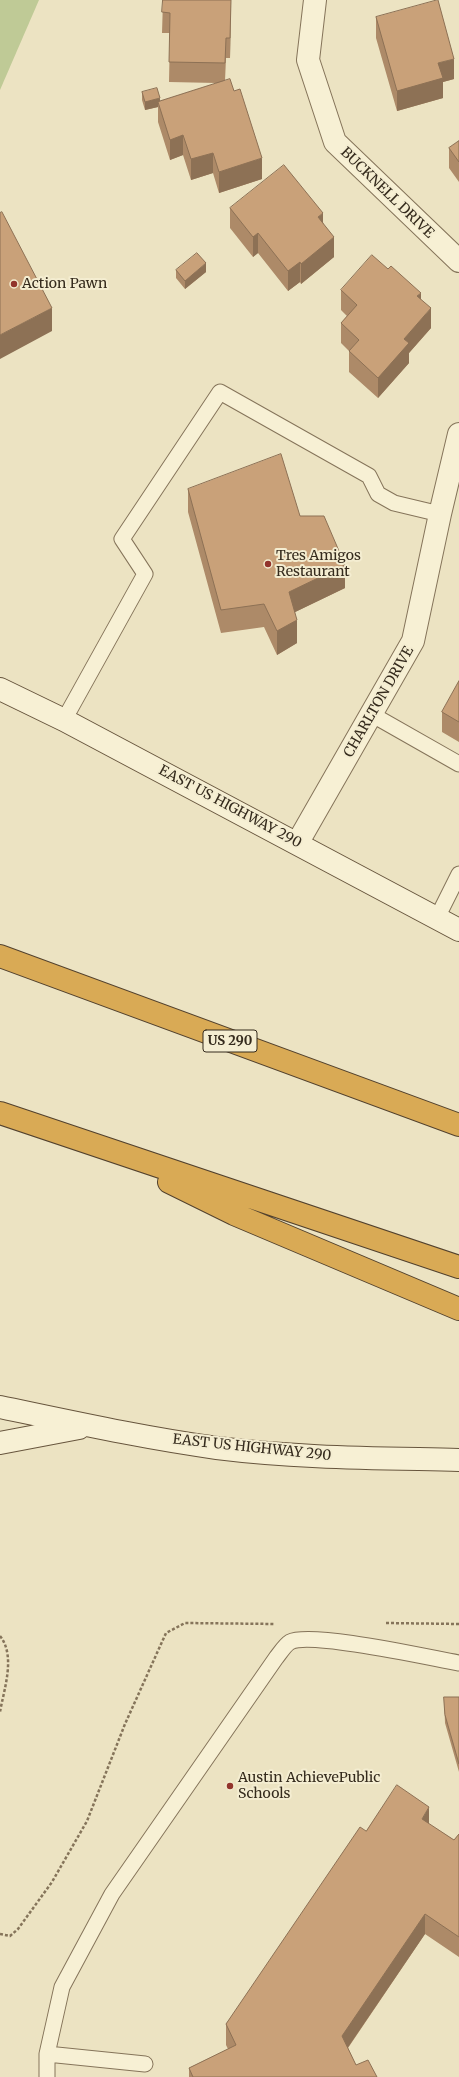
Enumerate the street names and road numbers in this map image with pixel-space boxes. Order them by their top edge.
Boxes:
street label: BUCKNELL DRIVE [337,144,437,242]
street label: CHARLTON DRIVE [340,644,418,760]
street label: EAST US HIGHWAY 290 [156,762,304,852]
road number: US 290 [203,1030,257,1052]
street label: EAST US HIGHWAY 290 [172,1431,332,1465]

